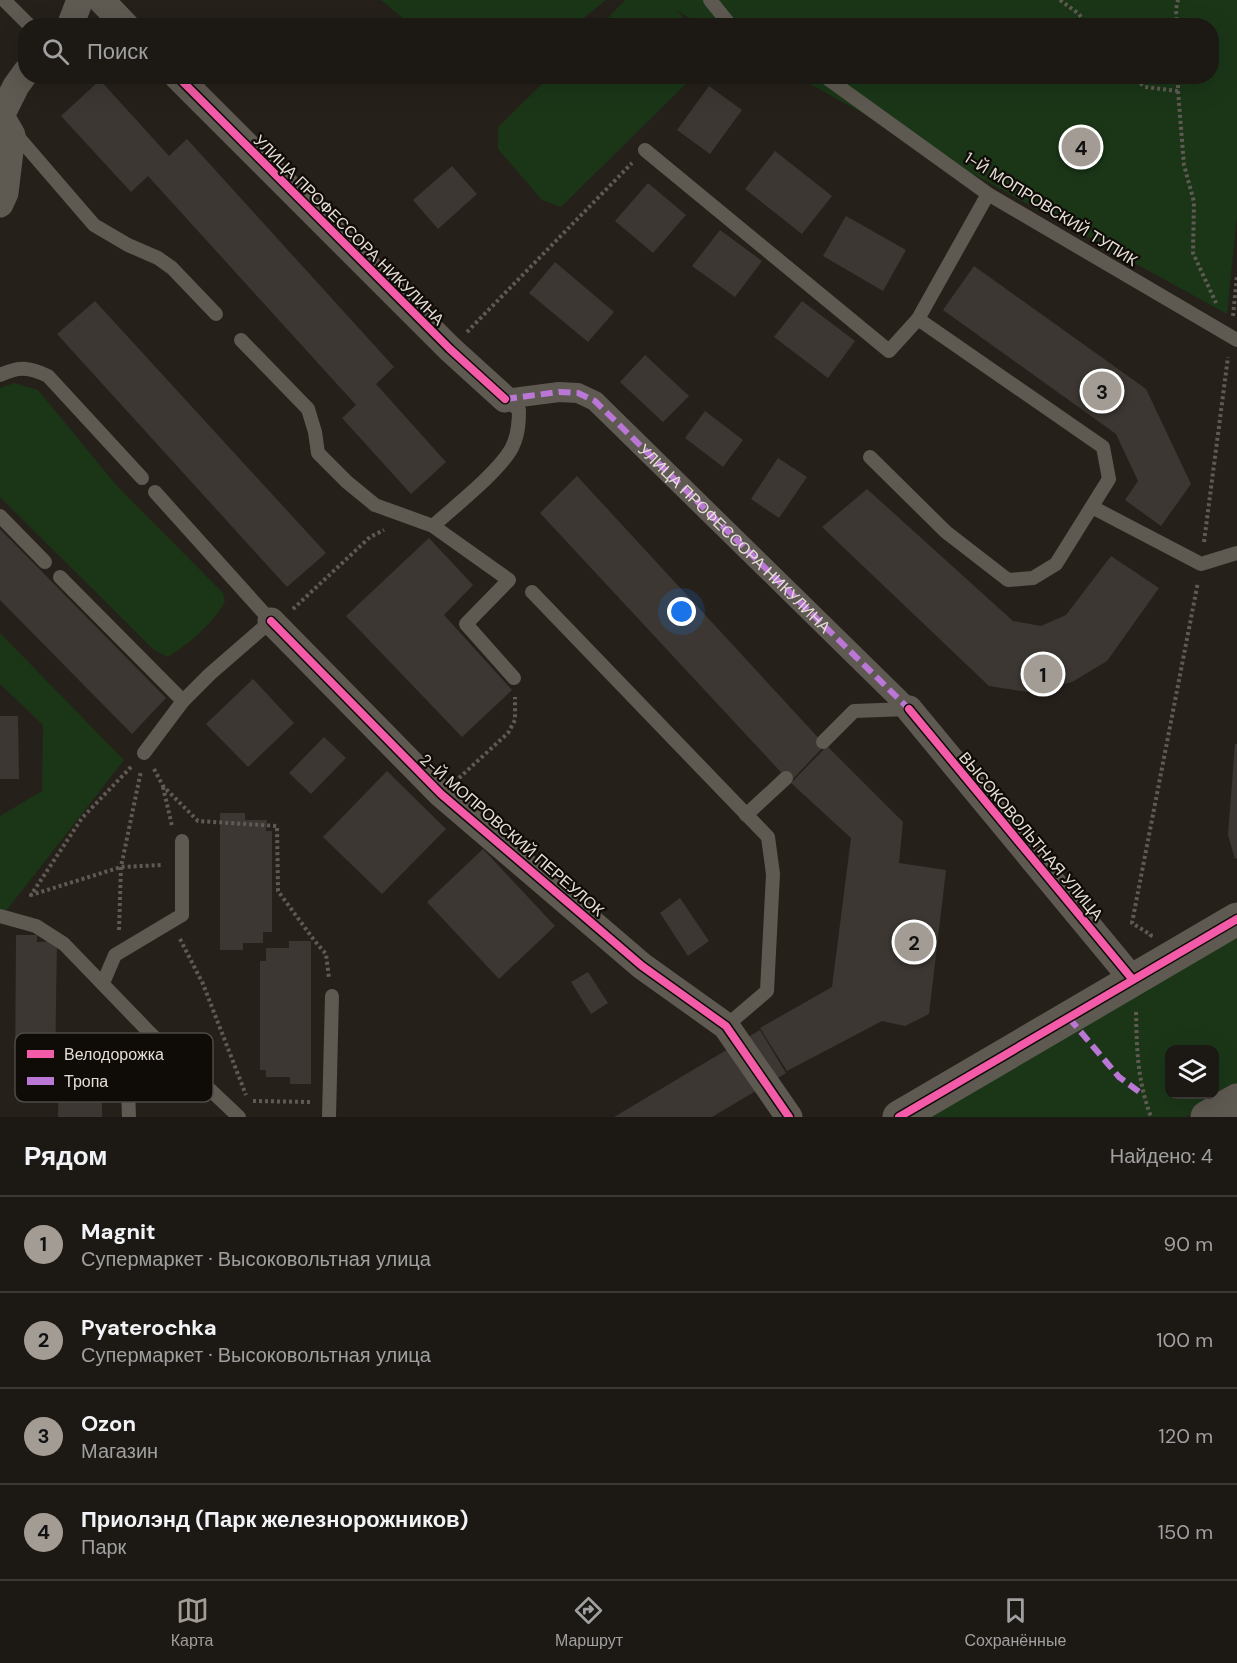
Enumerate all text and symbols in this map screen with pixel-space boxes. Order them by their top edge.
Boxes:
search box [18,18,1219,84]
icon: search [39,35,72,68]
text: Поиск [87,37,148,66]
pin: 4 [1062,124,1100,170]
street label: УЛИЦА ПРОФЕССОРА НИКУЛИНА [249,130,449,330]
street label: 1-Й МОПРОВСКИЙ ТУПИК [961,147,1142,271]
pin: 3 [1082,368,1122,414]
street label: УЛИЦА ПРОФЕССОРА НИКУЛИНА [634,439,836,637]
your location [667,597,696,626]
pin: 1 [1024,652,1062,696]
street label: ВЫСОКОВОЛЬТНАЯ УЛИЦА [954,747,1108,925]
street label: 2-Й МОПРОВСКИЙ ПЕРЕУЛОК [416,749,609,921]
pin: 2 [894,920,934,964]
legend [15,1033,213,1102]
text: Велодорожка [64,1044,164,1065]
map controls [1165,1045,1219,1099]
button: layers [1165,1045,1219,1099]
text: Тропа [64,1071,108,1092]
text: Рядом [24,1139,107,1173]
text: Найдено: 4 [1110,1143,1213,1169]
text: Magnit [81,1217,156,1246]
text: 1 [40,1231,47,1257]
text: 90 m [1164,1231,1213,1257]
text: Супермаркет · Высоковольтная улица [81,1246,431,1272]
text: Pyaterochka [81,1313,217,1342]
text: 2 [38,1327,49,1353]
text: 100 m [1156,1327,1213,1353]
text: Супермаркет · Высоковольтная улица [81,1342,431,1368]
text: Ozon [81,1409,136,1438]
text: 3 [37,1423,50,1449]
text: 120 m [1159,1423,1213,1449]
text: Магазин [81,1438,158,1464]
text: Приолэнд (Парк железнорожников) [81,1505,469,1534]
text: 4 [37,1519,50,1545]
text: 150 m [1158,1519,1213,1545]
text: Парк [81,1534,126,1560]
tab: Карта [171,1594,214,1651]
tab: Маршрут [555,1594,623,1651]
tab: Сохранённые [964,1594,1066,1651]

